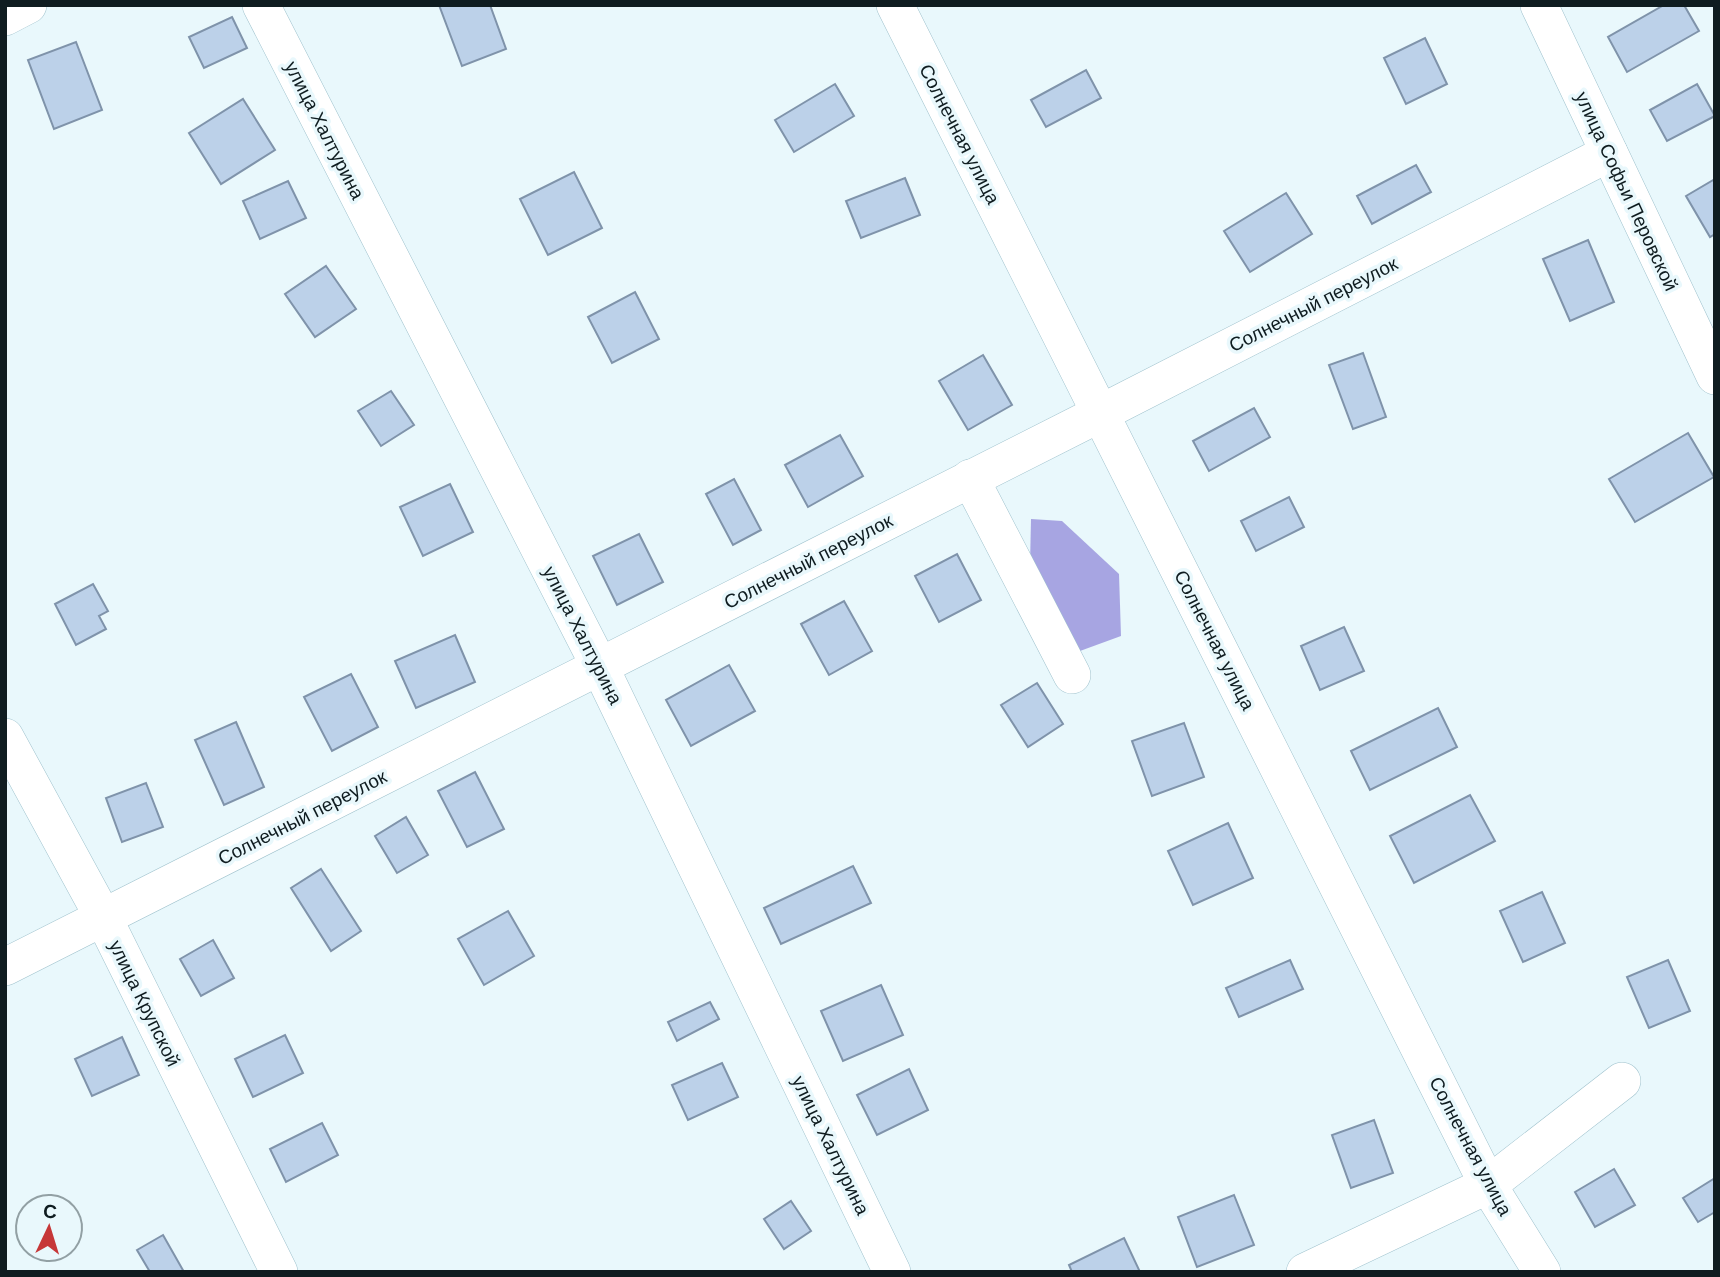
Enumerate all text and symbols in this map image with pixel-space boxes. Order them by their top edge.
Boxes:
street label: улица Халтурина [279,57,370,204]
street label: Солнечная улица [913,60,1006,209]
street label: улица Софьи Перовской [1569,87,1684,295]
street label: Солнечный переулок [1225,251,1402,358]
street label: Солнечный переулок [720,508,897,615]
street label: улица Халтурина [537,562,628,709]
street label: Солнечная улица [1168,566,1261,715]
street label: Солнечный переулок [214,764,391,871]
street label: улица Крупской [103,936,186,1071]
street label: улица Халтурина [786,1071,875,1219]
street label: Солнечная улица [1423,1072,1518,1220]
north arrow [14,1193,84,1263]
text: С [42,1199,58,1225]

